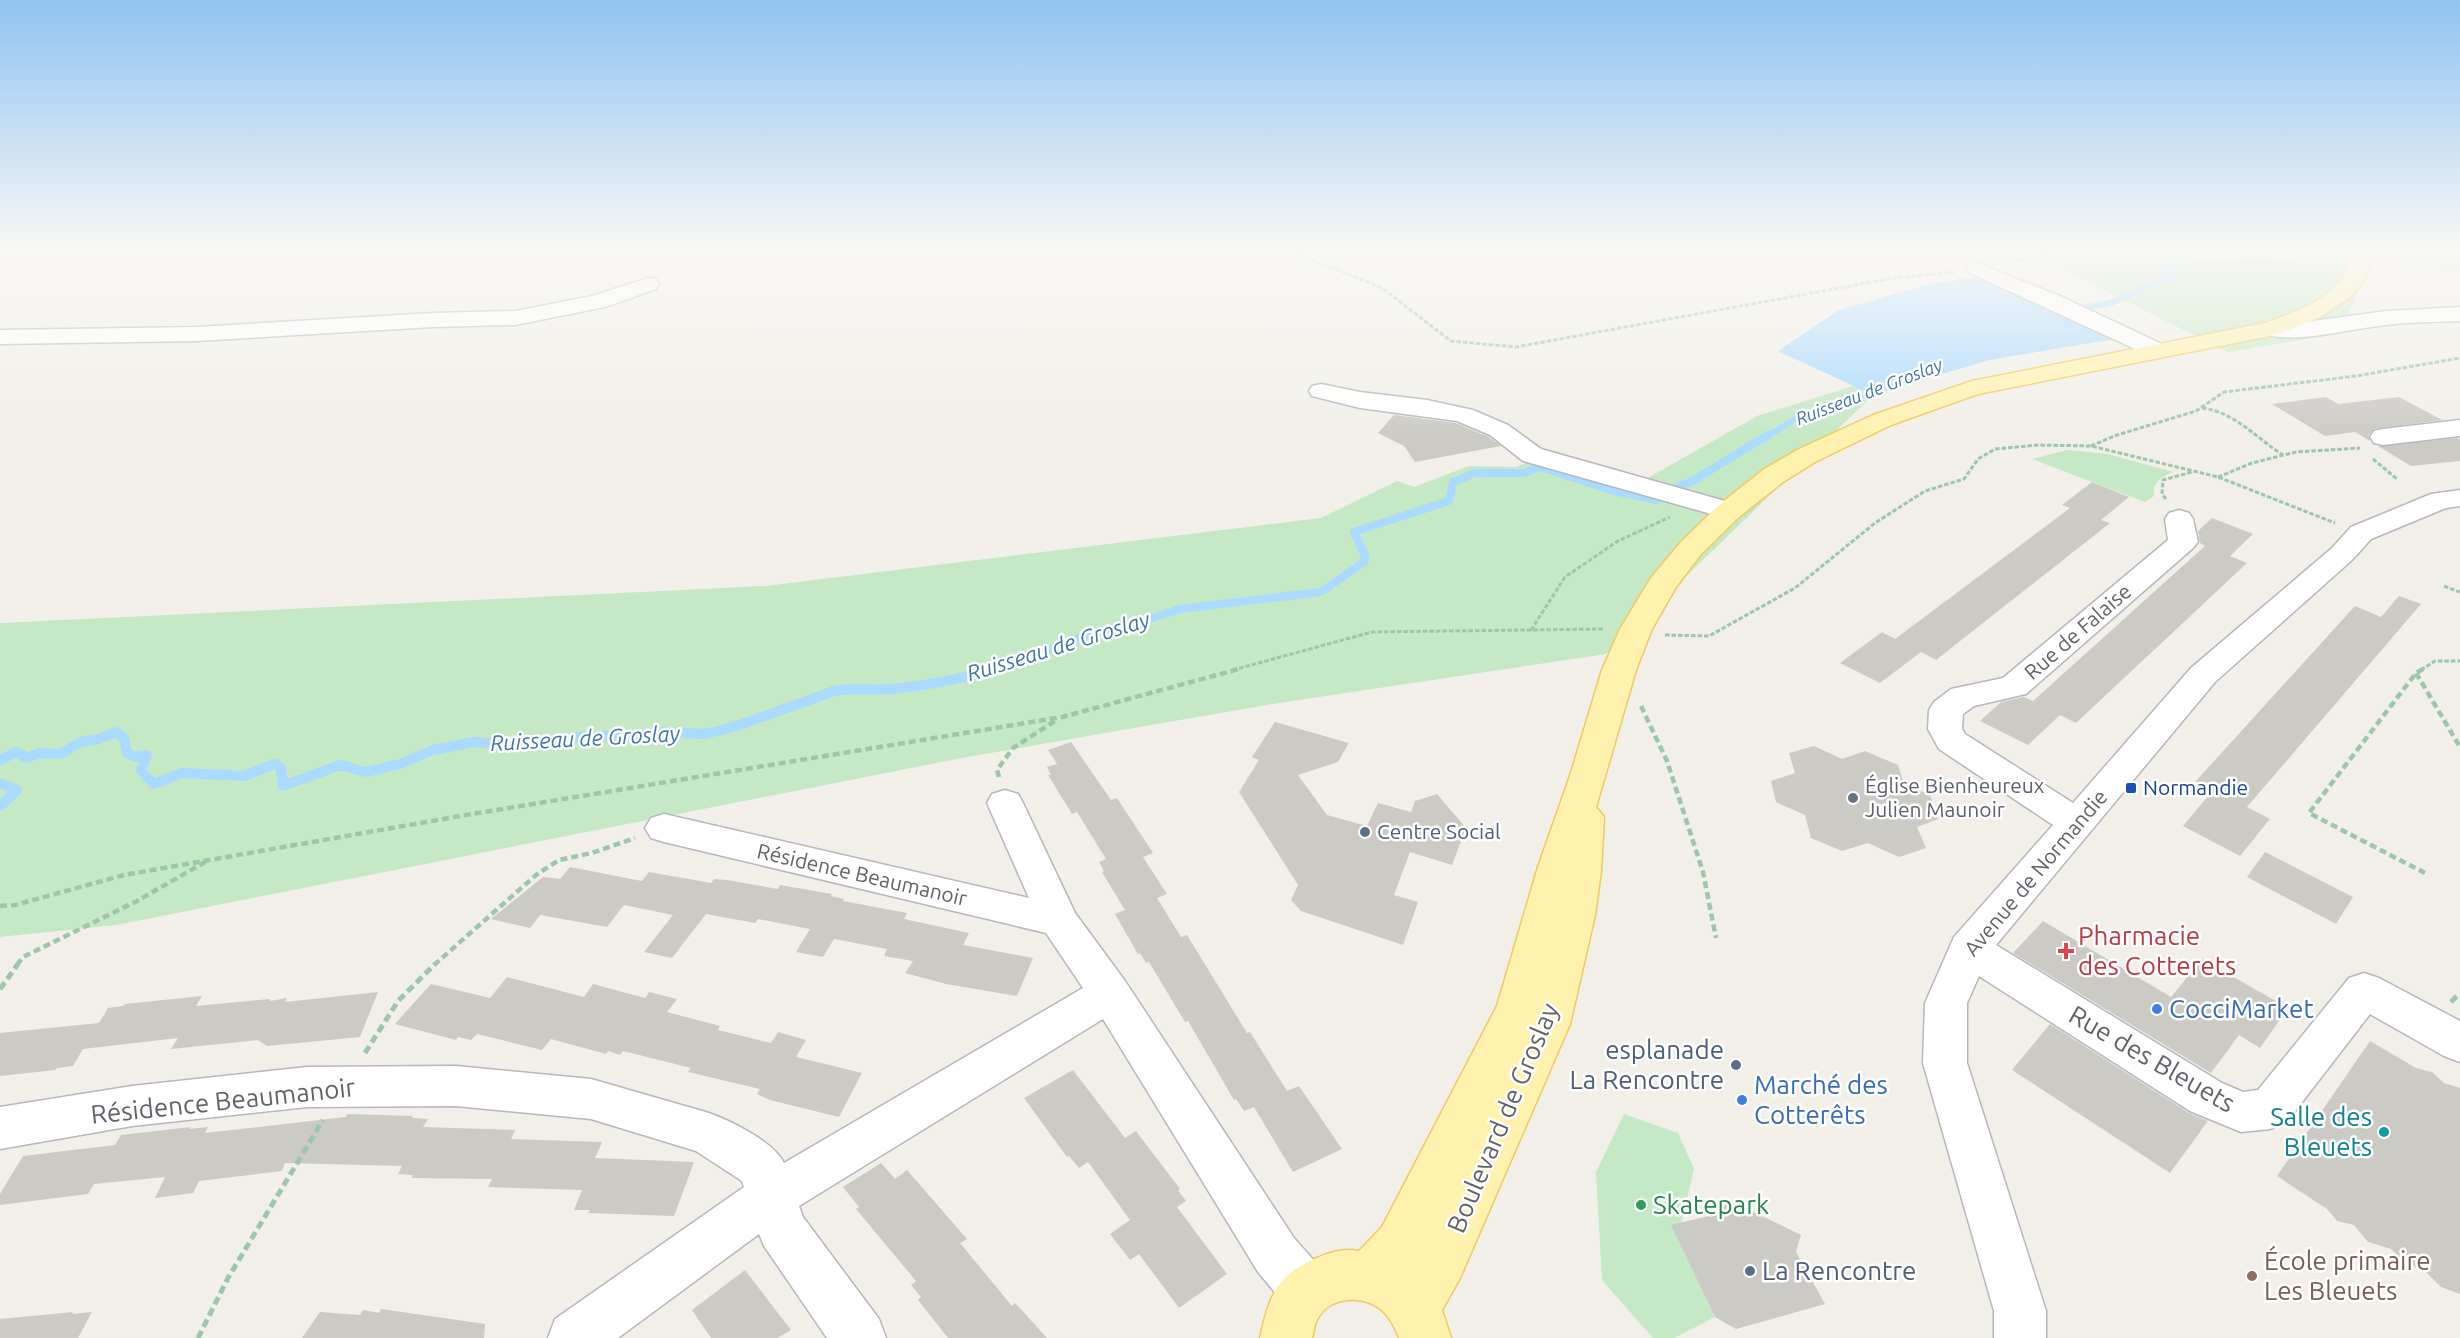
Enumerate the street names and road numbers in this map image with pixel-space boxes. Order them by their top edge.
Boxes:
street label: Rue de Falaise [2019,578,2136,684]
street label: Avenue de Normandie [1959,784,2112,960]
street label: Résidence Beaumanoir [755,838,970,910]
street label: Boulevard de Groslay [1441,999,1564,1237]
street label: Rue des Bleuets [2064,999,2240,1118]
street label: Résidence Beaumanoir [89,1072,357,1129]

